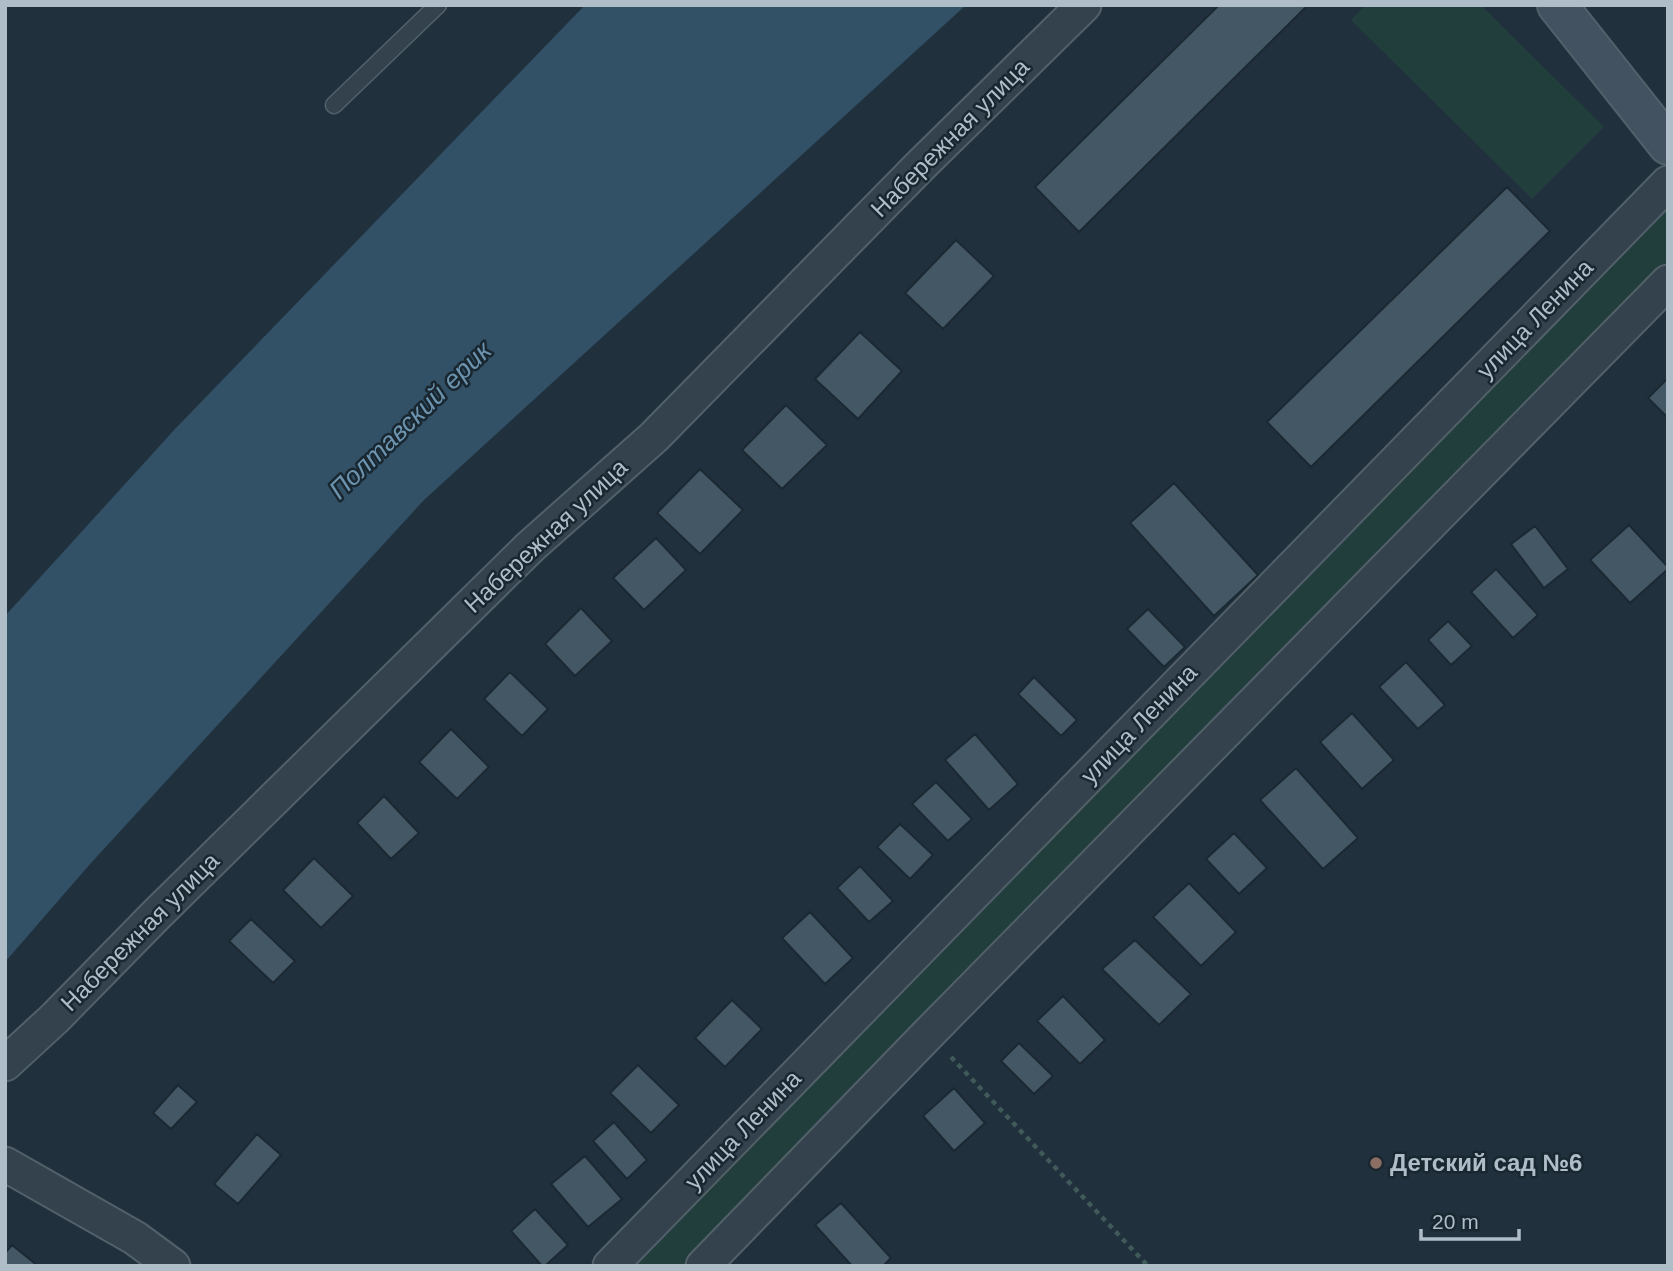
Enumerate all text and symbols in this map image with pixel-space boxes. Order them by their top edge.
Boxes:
street label: Набережная улица [865,53,1035,222]
street label: улица Ленина [1471,253,1599,384]
water label: Полтавский ерик [323,334,498,505]
street label: Набережная улица [459,453,633,618]
street label: улица Ленина [1075,658,1203,789]
street label: Набережная улица [55,847,225,1016]
street label: улица Ленина [679,1064,807,1195]
place label: Детский сад №6 [1390,1149,1582,1176]
marker: Детский сад №6 [1368,1155,1384,1171]
scale bar [1421,1198,1519,1242]
text: 20 m [1432,1210,1479,1233]

